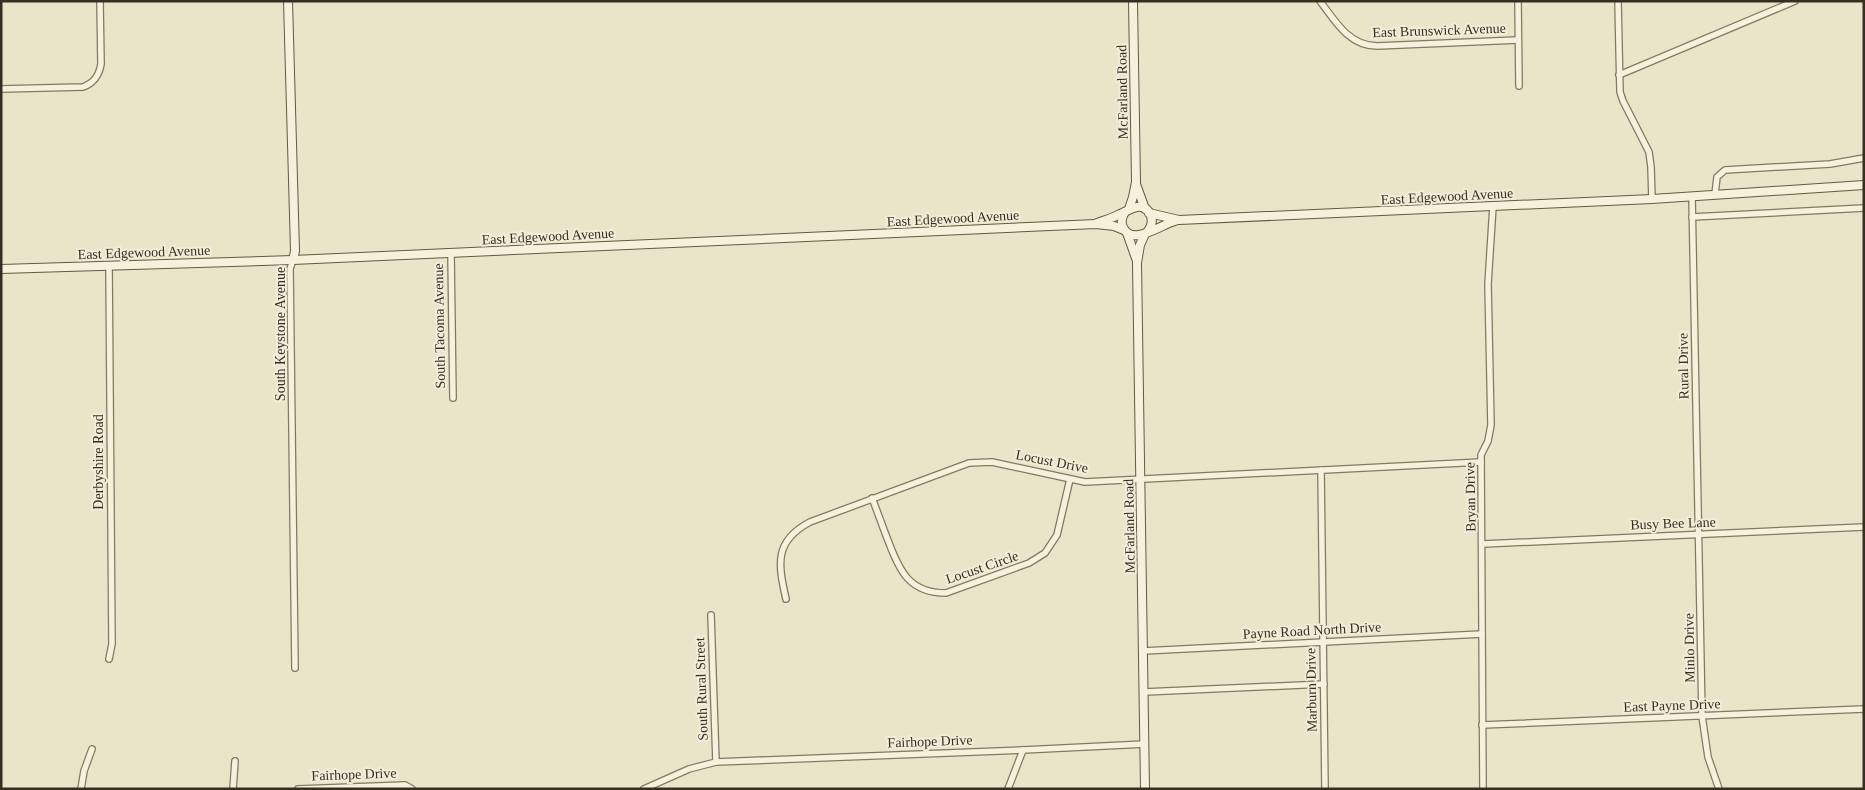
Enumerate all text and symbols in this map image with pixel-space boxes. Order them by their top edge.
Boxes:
street label: East Brunswick Avenue [1372,21,1506,40]
street label: McFarland Road [1114,45,1131,139]
street label: East Edgewood Avenue [1380,186,1514,207]
street label: East Edgewood Avenue [886,208,1020,229]
street label: East Edgewood Avenue [481,226,615,247]
street label: East Edgewood Avenue [77,243,211,262]
street label: South Tacoma Avenue [431,263,448,389]
street label: South Keystone Avenue [273,267,288,401]
street label: Rural Drive [1675,333,1692,399]
street label: Derbyshire Road [91,414,106,510]
street label: Locust Drive [1014,447,1089,476]
street label: Bryan Drive [1462,462,1479,532]
street label: McFarland Road [1121,479,1138,573]
street label: Busy Bee Lane [1630,515,1716,532]
street label: Locust Circle [944,548,1020,587]
street label: Minlo Drive [1681,613,1698,683]
street label: Payne Road North Drive [1242,619,1382,642]
street label: South Rural Street [692,637,711,741]
street label: Marburn Drive [1303,648,1320,732]
street label: East Payne Drive [1623,696,1721,715]
street label: Fairhope Drive [887,733,973,750]
street label: Fairhope Drive [311,766,397,783]

